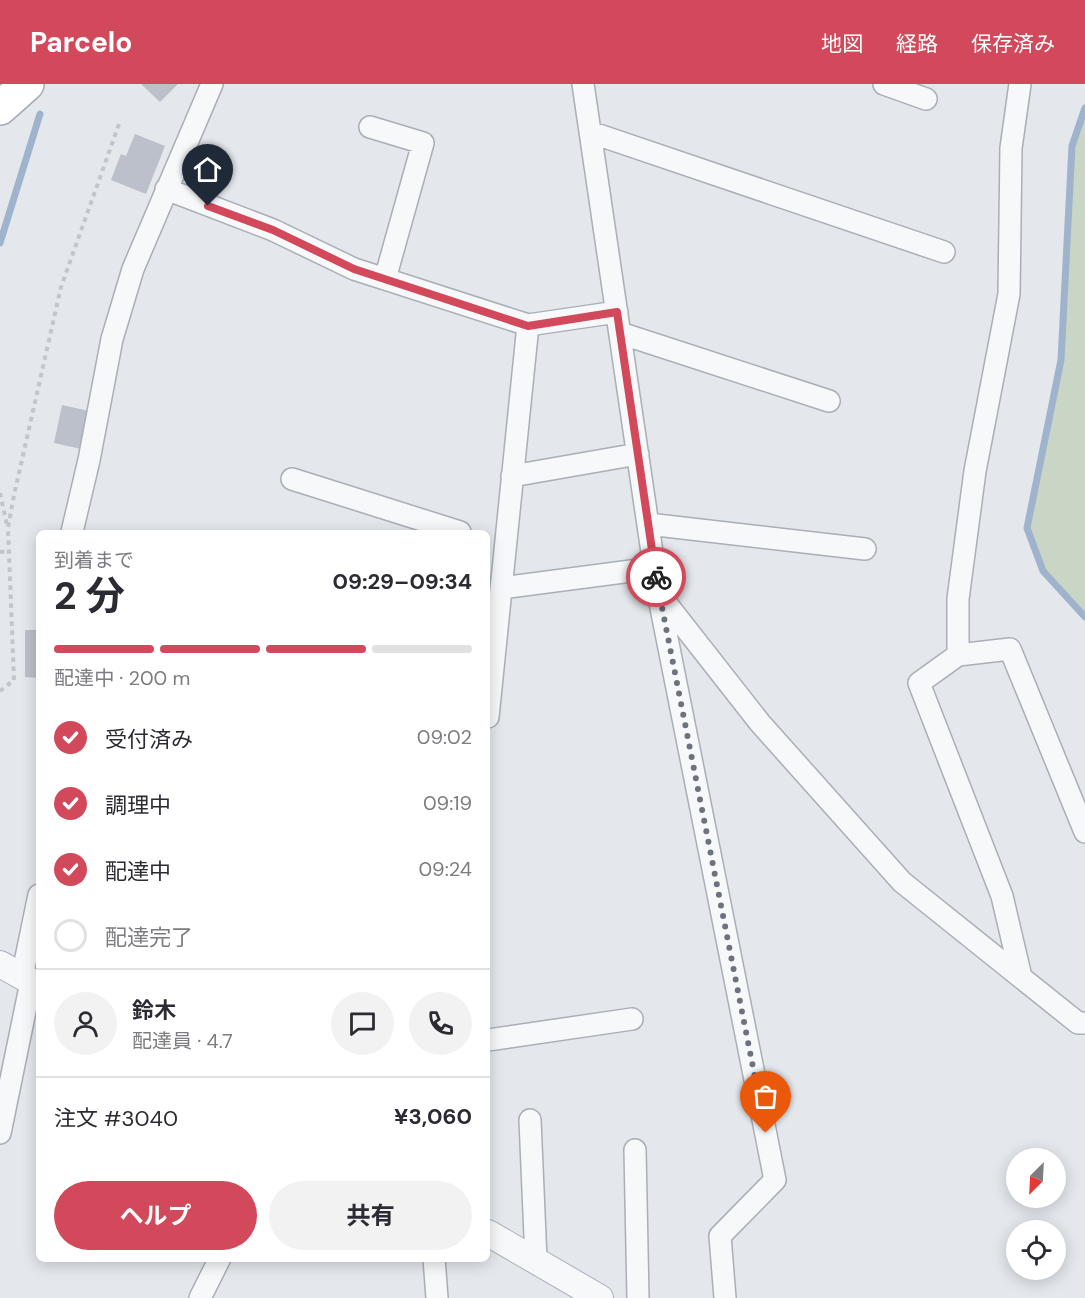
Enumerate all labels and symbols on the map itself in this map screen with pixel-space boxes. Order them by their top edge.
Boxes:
pin [182,144,233,206]
courier [626,547,686,607]
pin [740,1071,791,1133]
north arrow [1006,1148,1066,1208]

